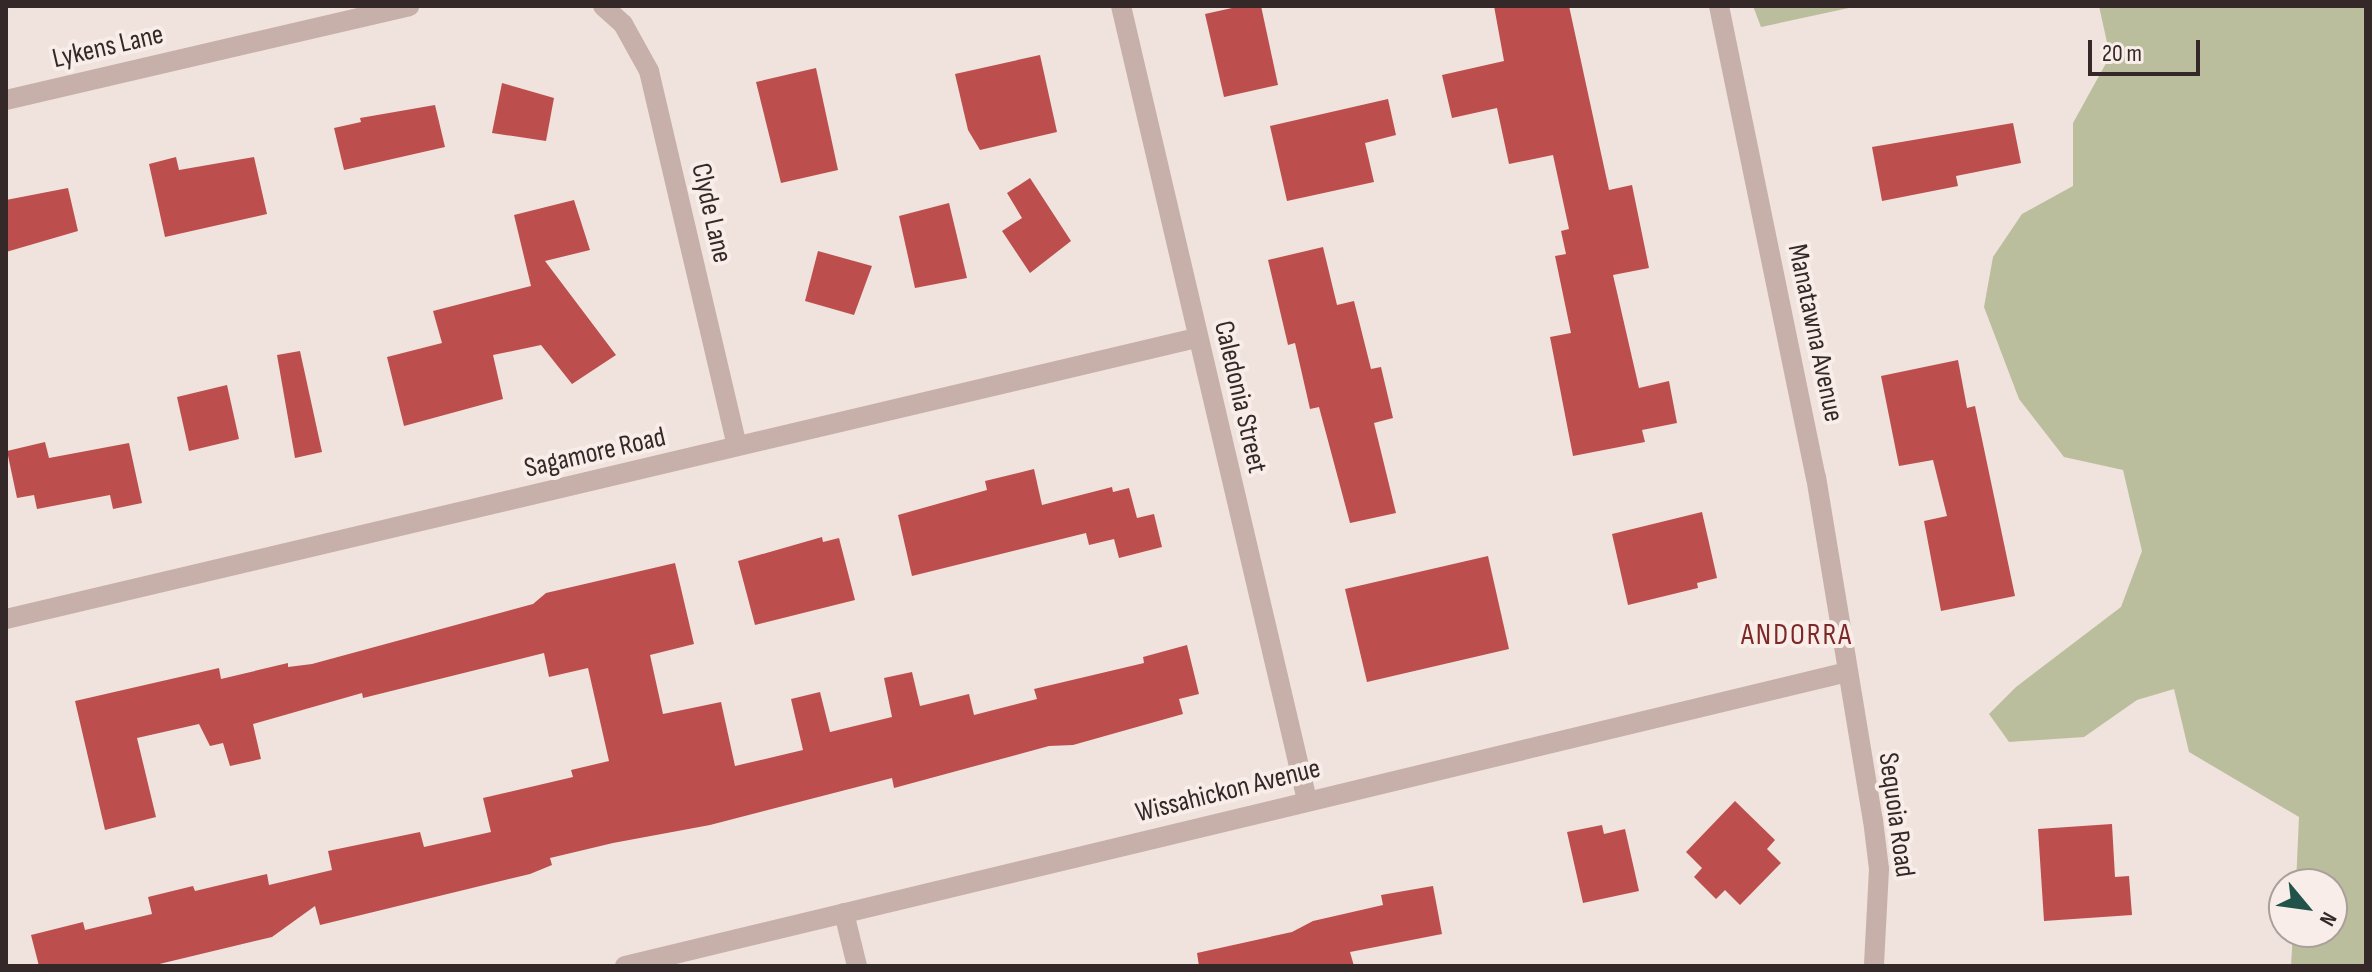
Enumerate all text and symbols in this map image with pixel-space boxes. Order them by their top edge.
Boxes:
street label: Lykens Lane [49,18,167,76]
scale bar [2092,24,2204,74]
text: 20 m [2102,39,2142,68]
street label: Clyde Lane [683,160,739,266]
street label: Manatawna Avenue [1780,241,1850,425]
street label: Caledonia Street [1206,318,1274,476]
street label: Sagamore Road [521,420,669,486]
district label: ANDORRA [1741,617,1853,653]
street label: Sequoia Road [1871,751,1921,879]
street label: Wissahickon Avenue [1132,752,1324,830]
north arrow [2268,868,2348,948]
text: N [2313,907,2342,931]

